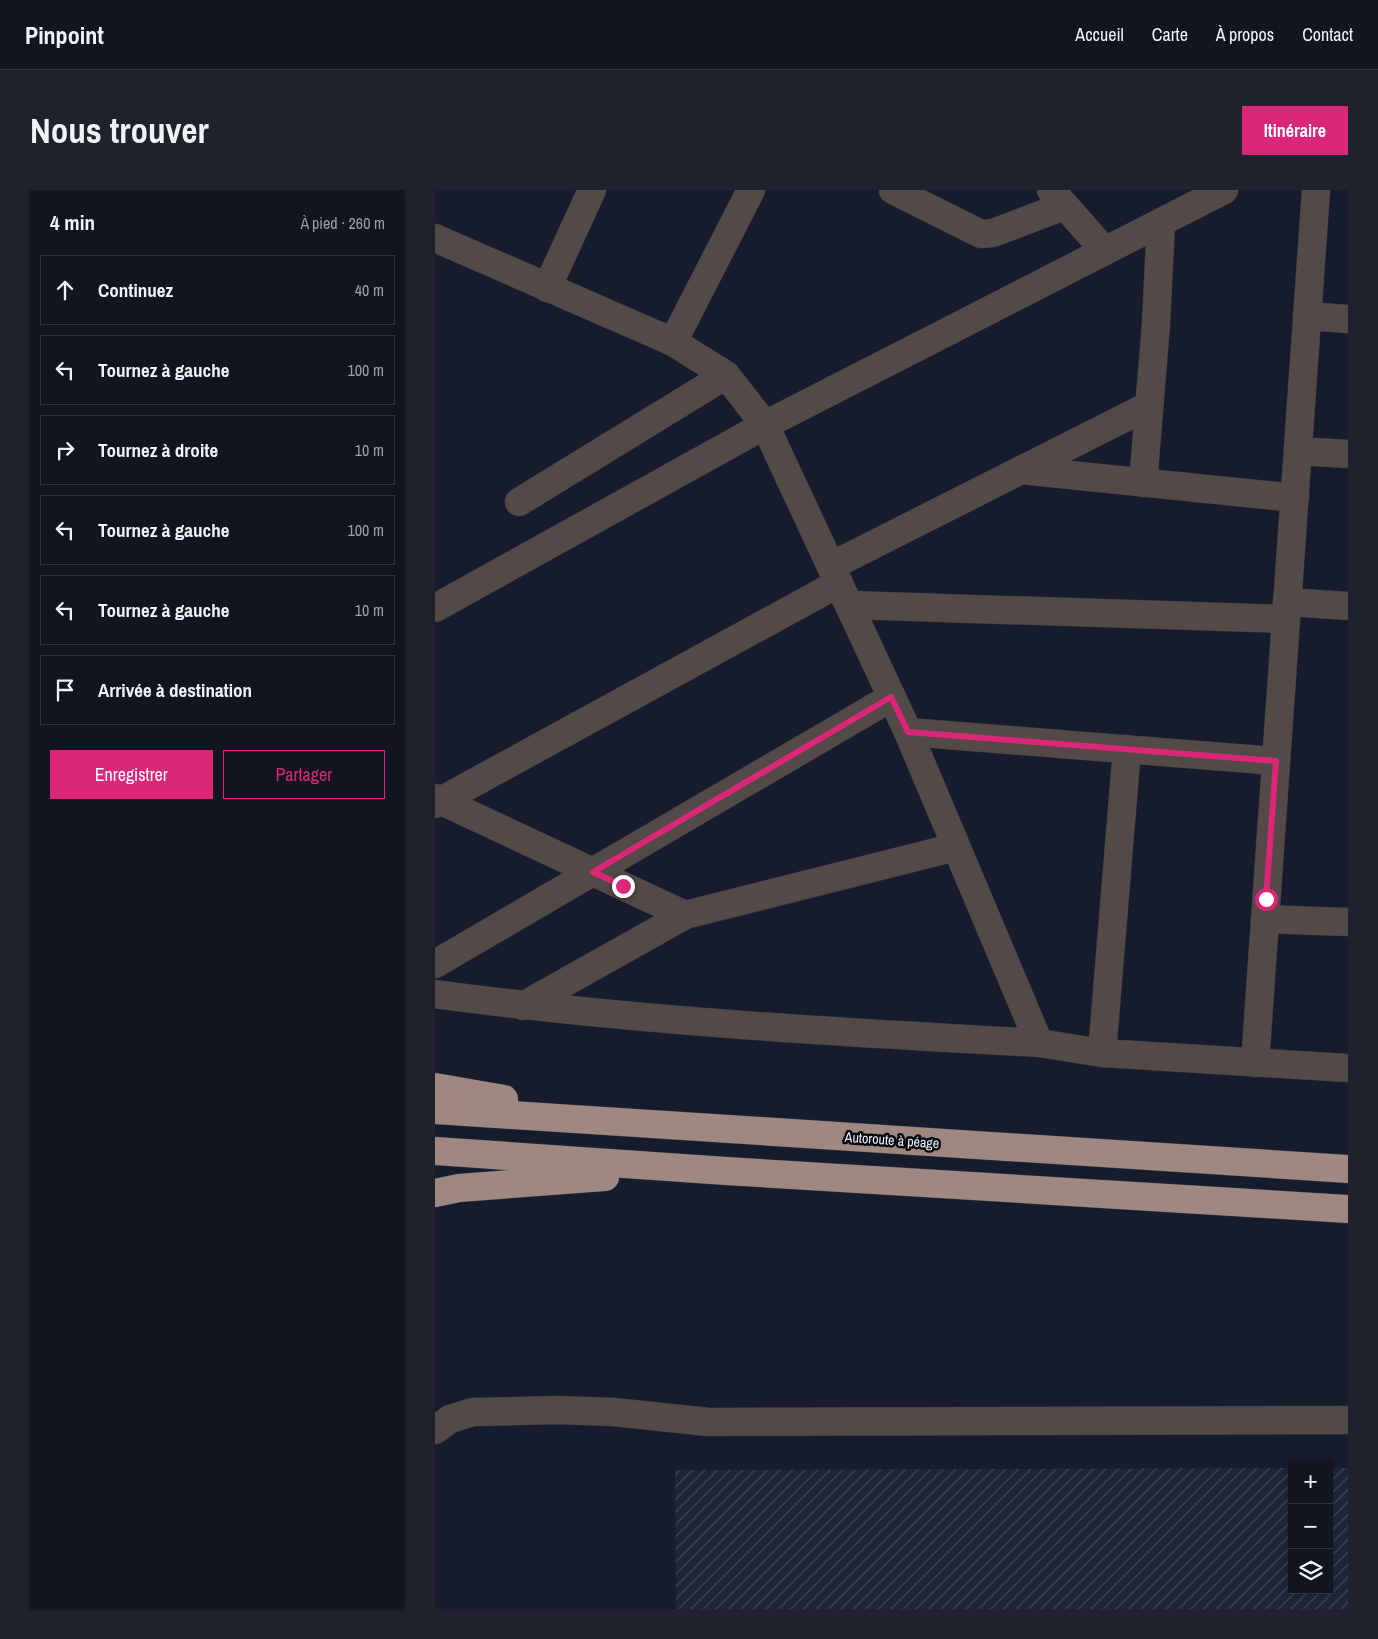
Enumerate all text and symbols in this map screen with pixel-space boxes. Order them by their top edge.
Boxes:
text: Pinpoint [25,19,104,51]
text: Accueil [1075,22,1124,47]
text: Carte [1152,22,1188,47]
text: À propos [1216,22,1274,47]
text: Contact [1302,22,1353,47]
button: Itinéraire [1242,106,1348,155]
text: Nous trouver [30,107,209,154]
text: 4 min [50,208,95,237]
text: À pied · 260 m [300,212,385,234]
icon: ahead [51,276,79,304]
text: Continuez [98,277,173,303]
text: 40 m [355,279,384,301]
icon: left [51,356,79,384]
text: Tournez à gauche [98,357,229,383]
text: 100 m [348,359,384,381]
icon: right [51,436,79,464]
text: Tournez à droite [98,437,218,463]
text: 10 m [355,439,384,461]
icon: left [51,516,79,544]
text: Tournez à gauche [98,517,229,543]
text: 100 m [348,519,384,541]
icon: left [51,596,79,624]
text: Tournez à gauche [98,597,229,623]
text: 10 m [355,599,384,621]
icon: arrive [51,676,79,704]
text: Arrivée à destination [98,677,252,703]
button: Enregistrer [50,750,213,799]
button: Partager [223,750,385,799]
route end [612,875,635,898]
route start [1255,888,1278,911]
street label: Autoroute à péage [843,1128,940,1152]
map controls [1288,1459,1333,1594]
button: + [1288,1459,1333,1504]
button: − [1288,1504,1333,1549]
button: layers [1288,1549,1333,1594]

